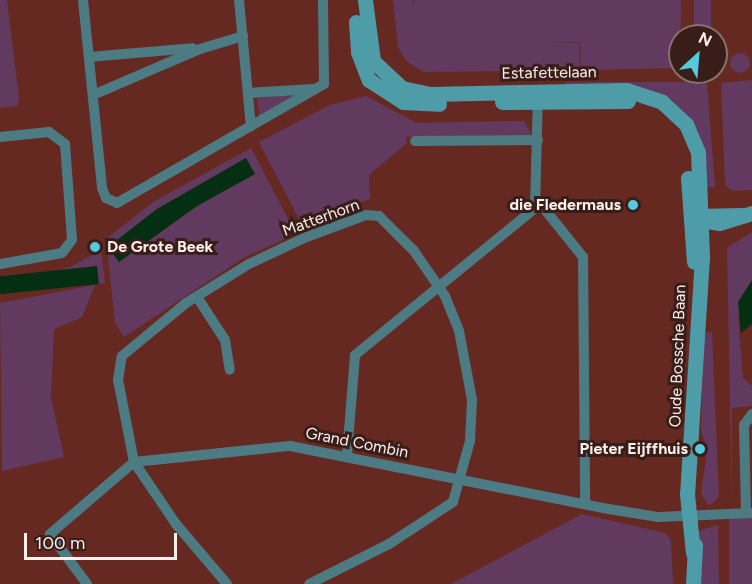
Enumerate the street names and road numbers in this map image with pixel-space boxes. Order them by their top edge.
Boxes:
street label: Estafettelaan [501,63,597,83]
street label: Matterhorn [280,195,362,241]
street label: Oude Bossche Baan [666,284,690,428]
street label: Grand Combin [304,424,410,462]

